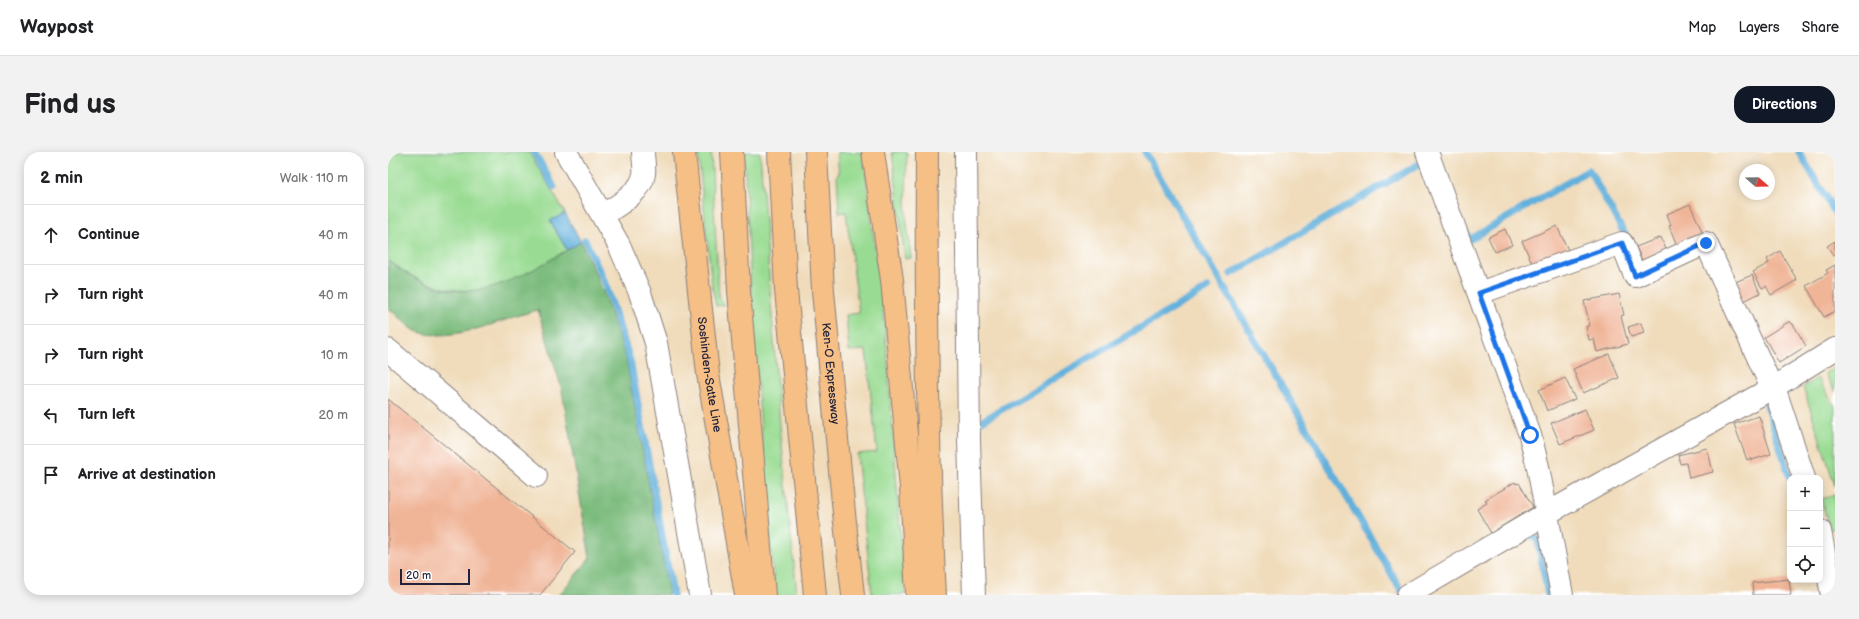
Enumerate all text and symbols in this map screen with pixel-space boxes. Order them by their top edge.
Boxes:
text: Waypost [20,16,94,39]
text: Map [1688,19,1716,36]
text: Layers [1738,19,1780,36]
text: Share [1802,19,1839,36]
button: Directions [1734,86,1835,123]
text: Find us [24,88,116,121]
north arrow [1739,164,1775,200]
text: 2 min [40,168,83,188]
text: Walk · 110 m [280,170,348,186]
icon: ahead [40,224,62,246]
text: Continue [78,225,140,244]
text: 40 m [318,227,348,243]
route end [1697,234,1715,252]
icon: right [40,284,62,306]
text: Turn right [78,285,143,304]
text: 40 m [318,287,348,303]
street label: Soshinden-Satte Line [694,316,725,433]
street label: Ken-O Expressway [818,322,843,426]
icon: right [40,344,62,366]
text: Turn right [78,345,143,364]
text: 10 m [321,347,348,363]
icon: left [40,404,62,426]
text: Turn left [78,405,135,424]
text: 20 m [318,407,348,423]
route start [1521,426,1539,444]
icon: arrive [40,464,62,486]
text: Arrive at destination [78,465,216,484]
map controls [1787,475,1823,583]
button: + [1787,475,1823,511]
button: − [1787,511,1823,547]
button: locate [1787,547,1823,583]
scale bar [400,567,470,586]
text: 20 m [406,569,431,582]

